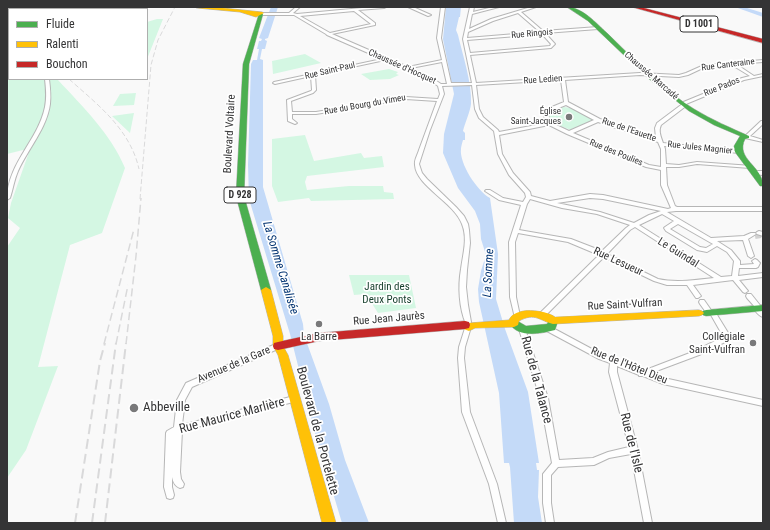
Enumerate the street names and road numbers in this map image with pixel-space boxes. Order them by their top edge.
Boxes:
road number: D 1001 [680,16,718,32]
street label: Rue Ringois [511,27,553,41]
street label: Chaussée d'Hocquet [367,47,437,87]
street label: Chaussée Marcadé [622,50,680,102]
street label: Rue Canteraine [701,56,755,74]
street label: Rue Saint-Paul [304,60,356,82]
street label: Rue Ledien [523,73,563,87]
street label: Rue Pados [702,75,742,99]
street label: Rue du Bourg du Vimeu [323,93,407,117]
street label: Boulevard Voltaire [221,94,239,174]
street label: Rue de l'Eauette [600,116,658,144]
street label: Rue des Poulies [588,137,644,169]
street label: Rue Jules Magnier [667,139,733,157]
road number: D 928 [224,187,256,203]
street label: Le Guindal [655,235,701,271]
street label: Rue Lesueur [591,245,645,279]
street label: Rue Saint-Vulfran [587,296,663,314]
street label: Rue Jean Jaurès [353,309,425,329]
street label: Rue de la Talance [517,335,555,425]
street label: Avenue de la Gare [196,344,272,386]
street label: Rue de l'Hôtel Dieu [589,345,669,387]
street label: Boulevard de la Portelette [292,365,342,497]
street label: Rue Maurice Marlière [178,394,286,438]
street label: Rue de l'Isle [616,411,646,475]

